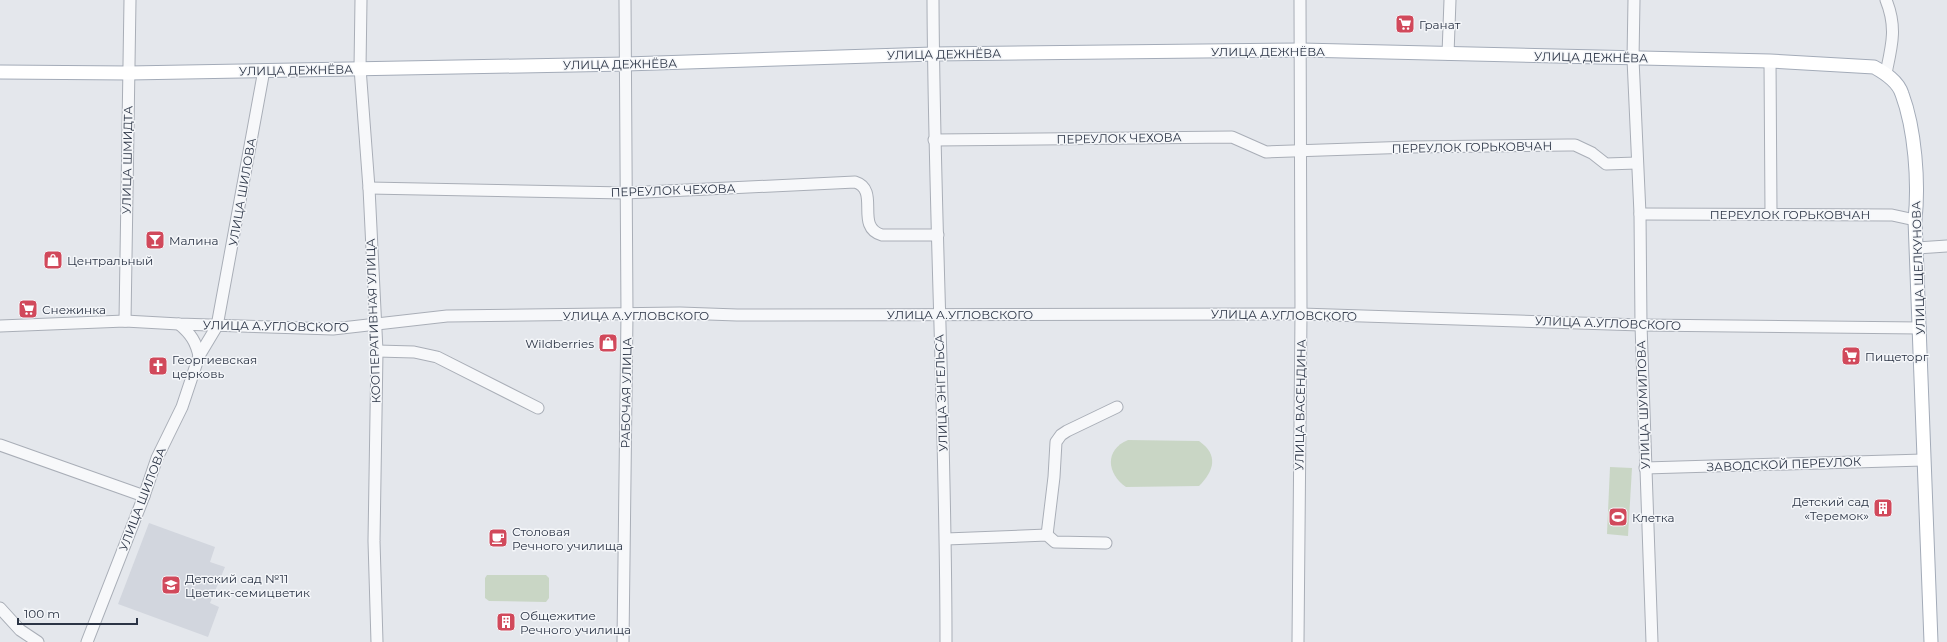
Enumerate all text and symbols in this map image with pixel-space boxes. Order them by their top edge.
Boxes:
supermarket icon: Гранат [1394,13,1416,35]
place label: Гранат [1419,17,1461,32]
street label: УЛИЦА ДЕЖНЁВА [1211,44,1325,59]
street label: УЛИЦА ДЕЖНЁВА [887,46,1001,62]
street label: УЛИЦА ДЕЖНЁВА [1534,49,1648,65]
street label: УЛИЦА ДЕЖНЁВА [563,56,677,72]
street label: УЛИЦА ДЕЖНЁВА [239,62,353,78]
street label: УЛИЦА ШМИДТА [119,106,135,214]
street label: ПЕРЕУЛОК ЧЕХОВА [1056,129,1182,147]
street label: УЛИЦА ШИЛОВА [225,137,259,247]
street label: ПЕРЕУЛОК ГОРЬКОВЧАН [1392,138,1552,156]
street label: ПЕРЕУЛОК ЧЕХОВА [610,180,736,200]
street label: УЛИЦА ЩЕЛКУНОВА [1908,201,1928,335]
street label: ПЕРЕУЛОК ГОРЬКОВЧАН [1710,207,1870,222]
bar icon: Малина [144,229,166,251]
place label: Малина [169,233,219,248]
street label: КООПЕРАТИВНАЯ УЛИЦА [363,238,383,404]
shop icon: Центральный [42,249,64,271]
place label: Центральный [67,253,153,268]
supermarket icon: Снежинка [17,298,39,320]
place label: Снежинка [42,302,106,317]
street label: УЛИЦА А.УГЛОВСКОГО [1211,306,1357,324]
street label: УЛИЦА А.УГЛОВСКОГО [887,307,1033,322]
street label: УЛИЦА А.УГЛОВСКОГО [563,308,709,323]
street label: УЛИЦА А.УГЛОВСКОГО [1535,313,1681,333]
street label: УЛИЦА А.УГЛОВСКОГО [203,317,349,335]
shop icon: Wildberries [597,332,619,354]
street label: УЛИЦА ЭНГЕЛЬСА [931,334,951,452]
place label: Wildberries [525,336,594,351]
street label: РАБОЧАЯ УЛИЦА [618,337,634,449]
street label: УЛИЦА ВАСЕНДИНА [1291,339,1309,471]
street label: УЛИЦА ШУМИЛОВА [1633,340,1653,470]
supermarket icon: Пищеторг [1840,345,1862,367]
place label: Пищеторг [1865,349,1929,364]
place label: Георгиевская церковь [172,352,257,381]
church icon: Георгиевская церковь [147,355,169,377]
street label: УЛИЦА ШИЛОВА [115,445,169,553]
street label: ЗАВОДСКОЙ ПЕРЕУЛОК [1706,454,1862,474]
place label: Детский сад «Теремок» [1792,494,1869,523]
building icon: Детский сад «Теремок» [1872,497,1894,519]
sports icon: Клетка [1607,506,1629,528]
place label: Клетка [1632,510,1675,525]
place label: Столовая Речного училища [512,524,623,553]
cafe icon: Столовая Речного училища [487,527,509,549]
place label: Детский сад №11 Цветик-семицветик [185,571,310,600]
school or university icon: Детский сад №11 Цветик-семицветик [160,574,182,596]
scale bar [18,600,137,626]
text: 100 m [24,606,60,621]
place label: Общежитие Речного училища [520,608,631,637]
building icon: Общежитие Речного училища [495,611,517,633]

